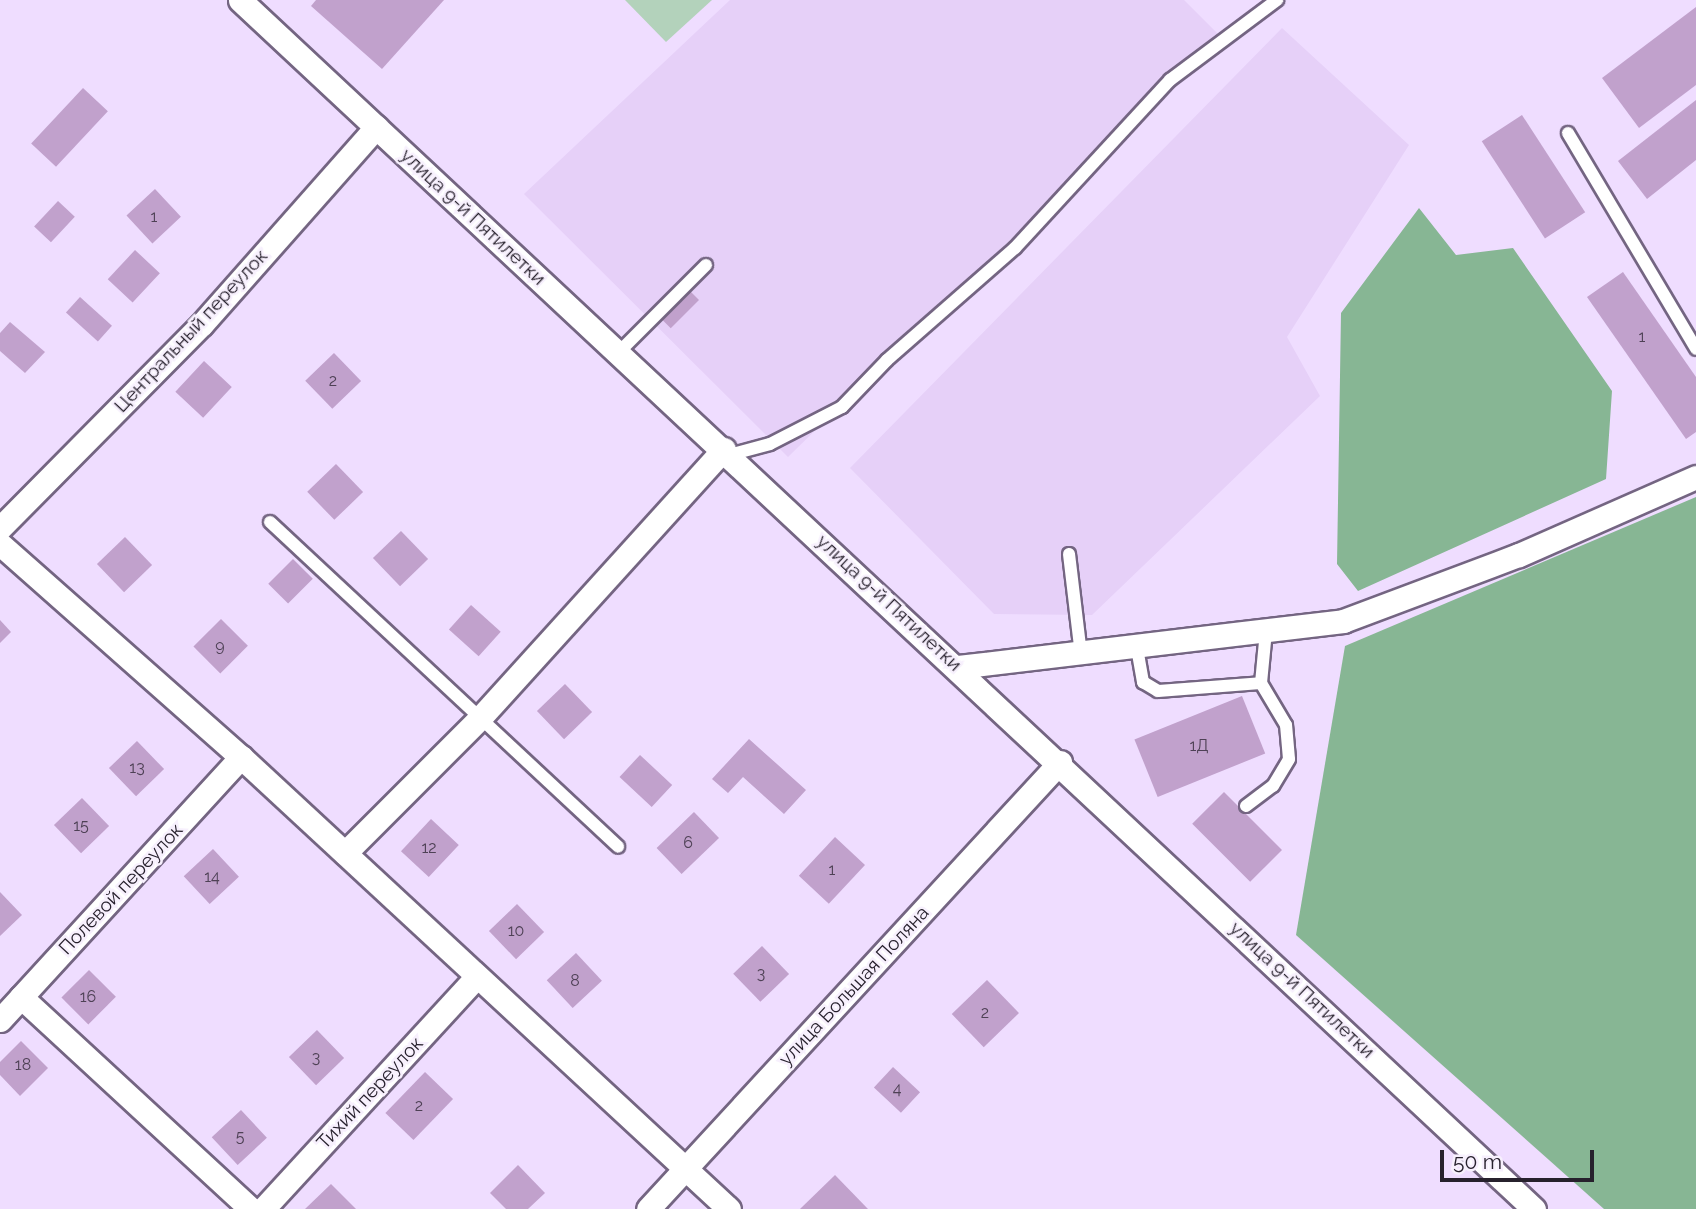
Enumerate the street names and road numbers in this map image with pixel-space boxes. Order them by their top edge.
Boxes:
street label: улица 9-й Пятилетки [396,144,550,290]
street label: Центральный переулок [110,245,272,417]
street label: улица 9-й Пятилетки [812,530,966,676]
street label: Полевой переулок [54,819,188,959]
street label: улица Большая Поляна [774,902,934,1070]
street label: улица 9-й Пятилетки [1225,917,1379,1063]
street label: Тихий переулок [312,1032,428,1154]

